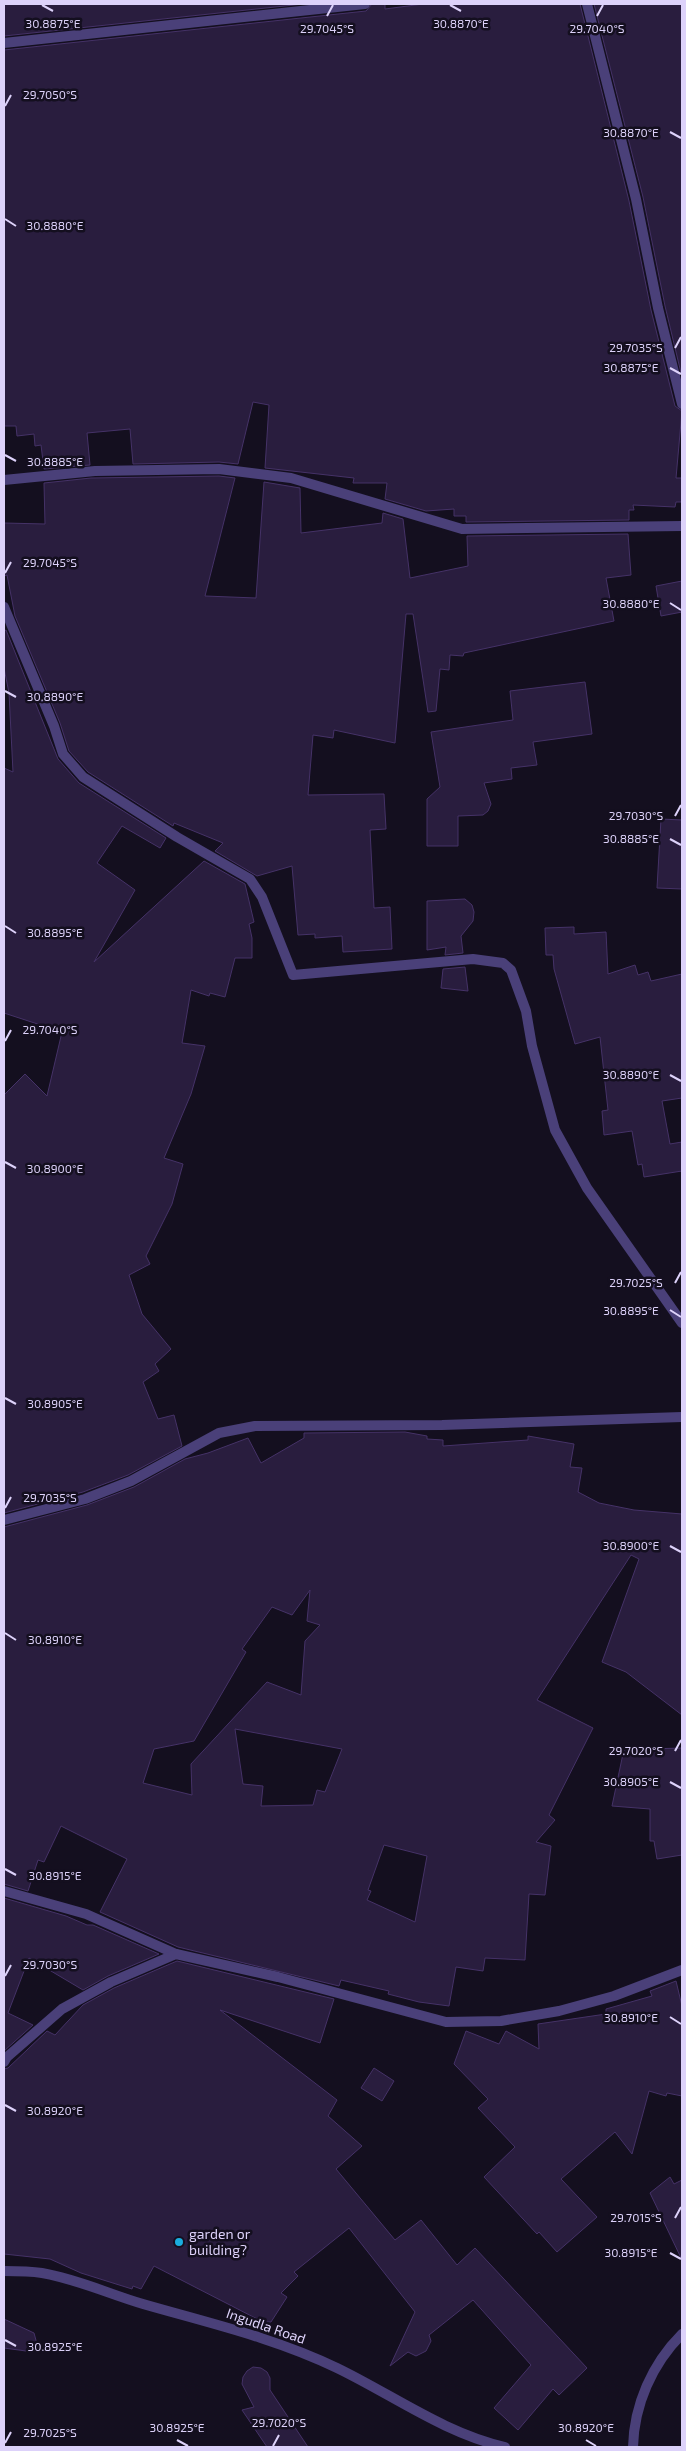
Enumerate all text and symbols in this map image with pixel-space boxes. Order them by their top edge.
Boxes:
text: 30.8875°E [26,16,81,30]
text: 30.8870°E [433,16,489,30]
text: 29.7045°S [300,21,354,35]
text: 29.7040°S [569,21,625,35]
text: 29.7050°S [23,87,77,101]
text: 30.8870°E [603,125,659,139]
text: 30.8880°E [27,218,84,232]
text: 29.7035°S [609,340,663,354]
text: 30.8875°E [604,360,659,374]
text: 30.8885°E [27,454,83,468]
text: 29.7045°S [23,555,77,569]
text: 30.8880°E [603,596,660,610]
text: 30.8890°E [27,689,83,703]
text: 29.7030°S [609,808,663,822]
text: 30.8885°E [603,831,659,845]
text: 30.8895°E [27,925,83,939]
text: 29.7040°S [22,1022,78,1036]
text: 30.8890°E [603,1067,659,1081]
text: 30.8900°E [27,1161,83,1175]
text: 29.7025°S [609,1275,663,1289]
text: 30.8895°E [603,1303,659,1317]
text: 30.8905°E [27,1396,83,1410]
text: 29.7035°S [23,1490,77,1504]
text: 30.8900°E [603,1538,659,1552]
text: 30.8910°E [28,1632,82,1646]
text: 29.7020°S [609,1743,663,1757]
text: 30.8905°E [603,1774,659,1788]
text: 30.8915°E [28,1868,82,1882]
text: 29.7030°S [23,1957,77,1971]
text: 30.8910°E [604,2010,658,2024]
text: 30.8920°E [27,2103,83,2117]
text: 29.7015°S [610,2210,662,2224]
place label: garden or building? [189,2225,251,2258]
marker: garden or building? [173,2236,185,2248]
text: 30.8915°E [604,2245,658,2259]
street label: Ingudla Road [224,2304,308,2347]
text: 30.8925°E [27,2339,83,2353]
text: 29.7020°S [252,2415,306,2429]
text: 30.8925°E [149,2420,205,2434]
text: 30.8920°E [558,2420,614,2434]
text: 29.7025°S [23,2425,77,2439]

